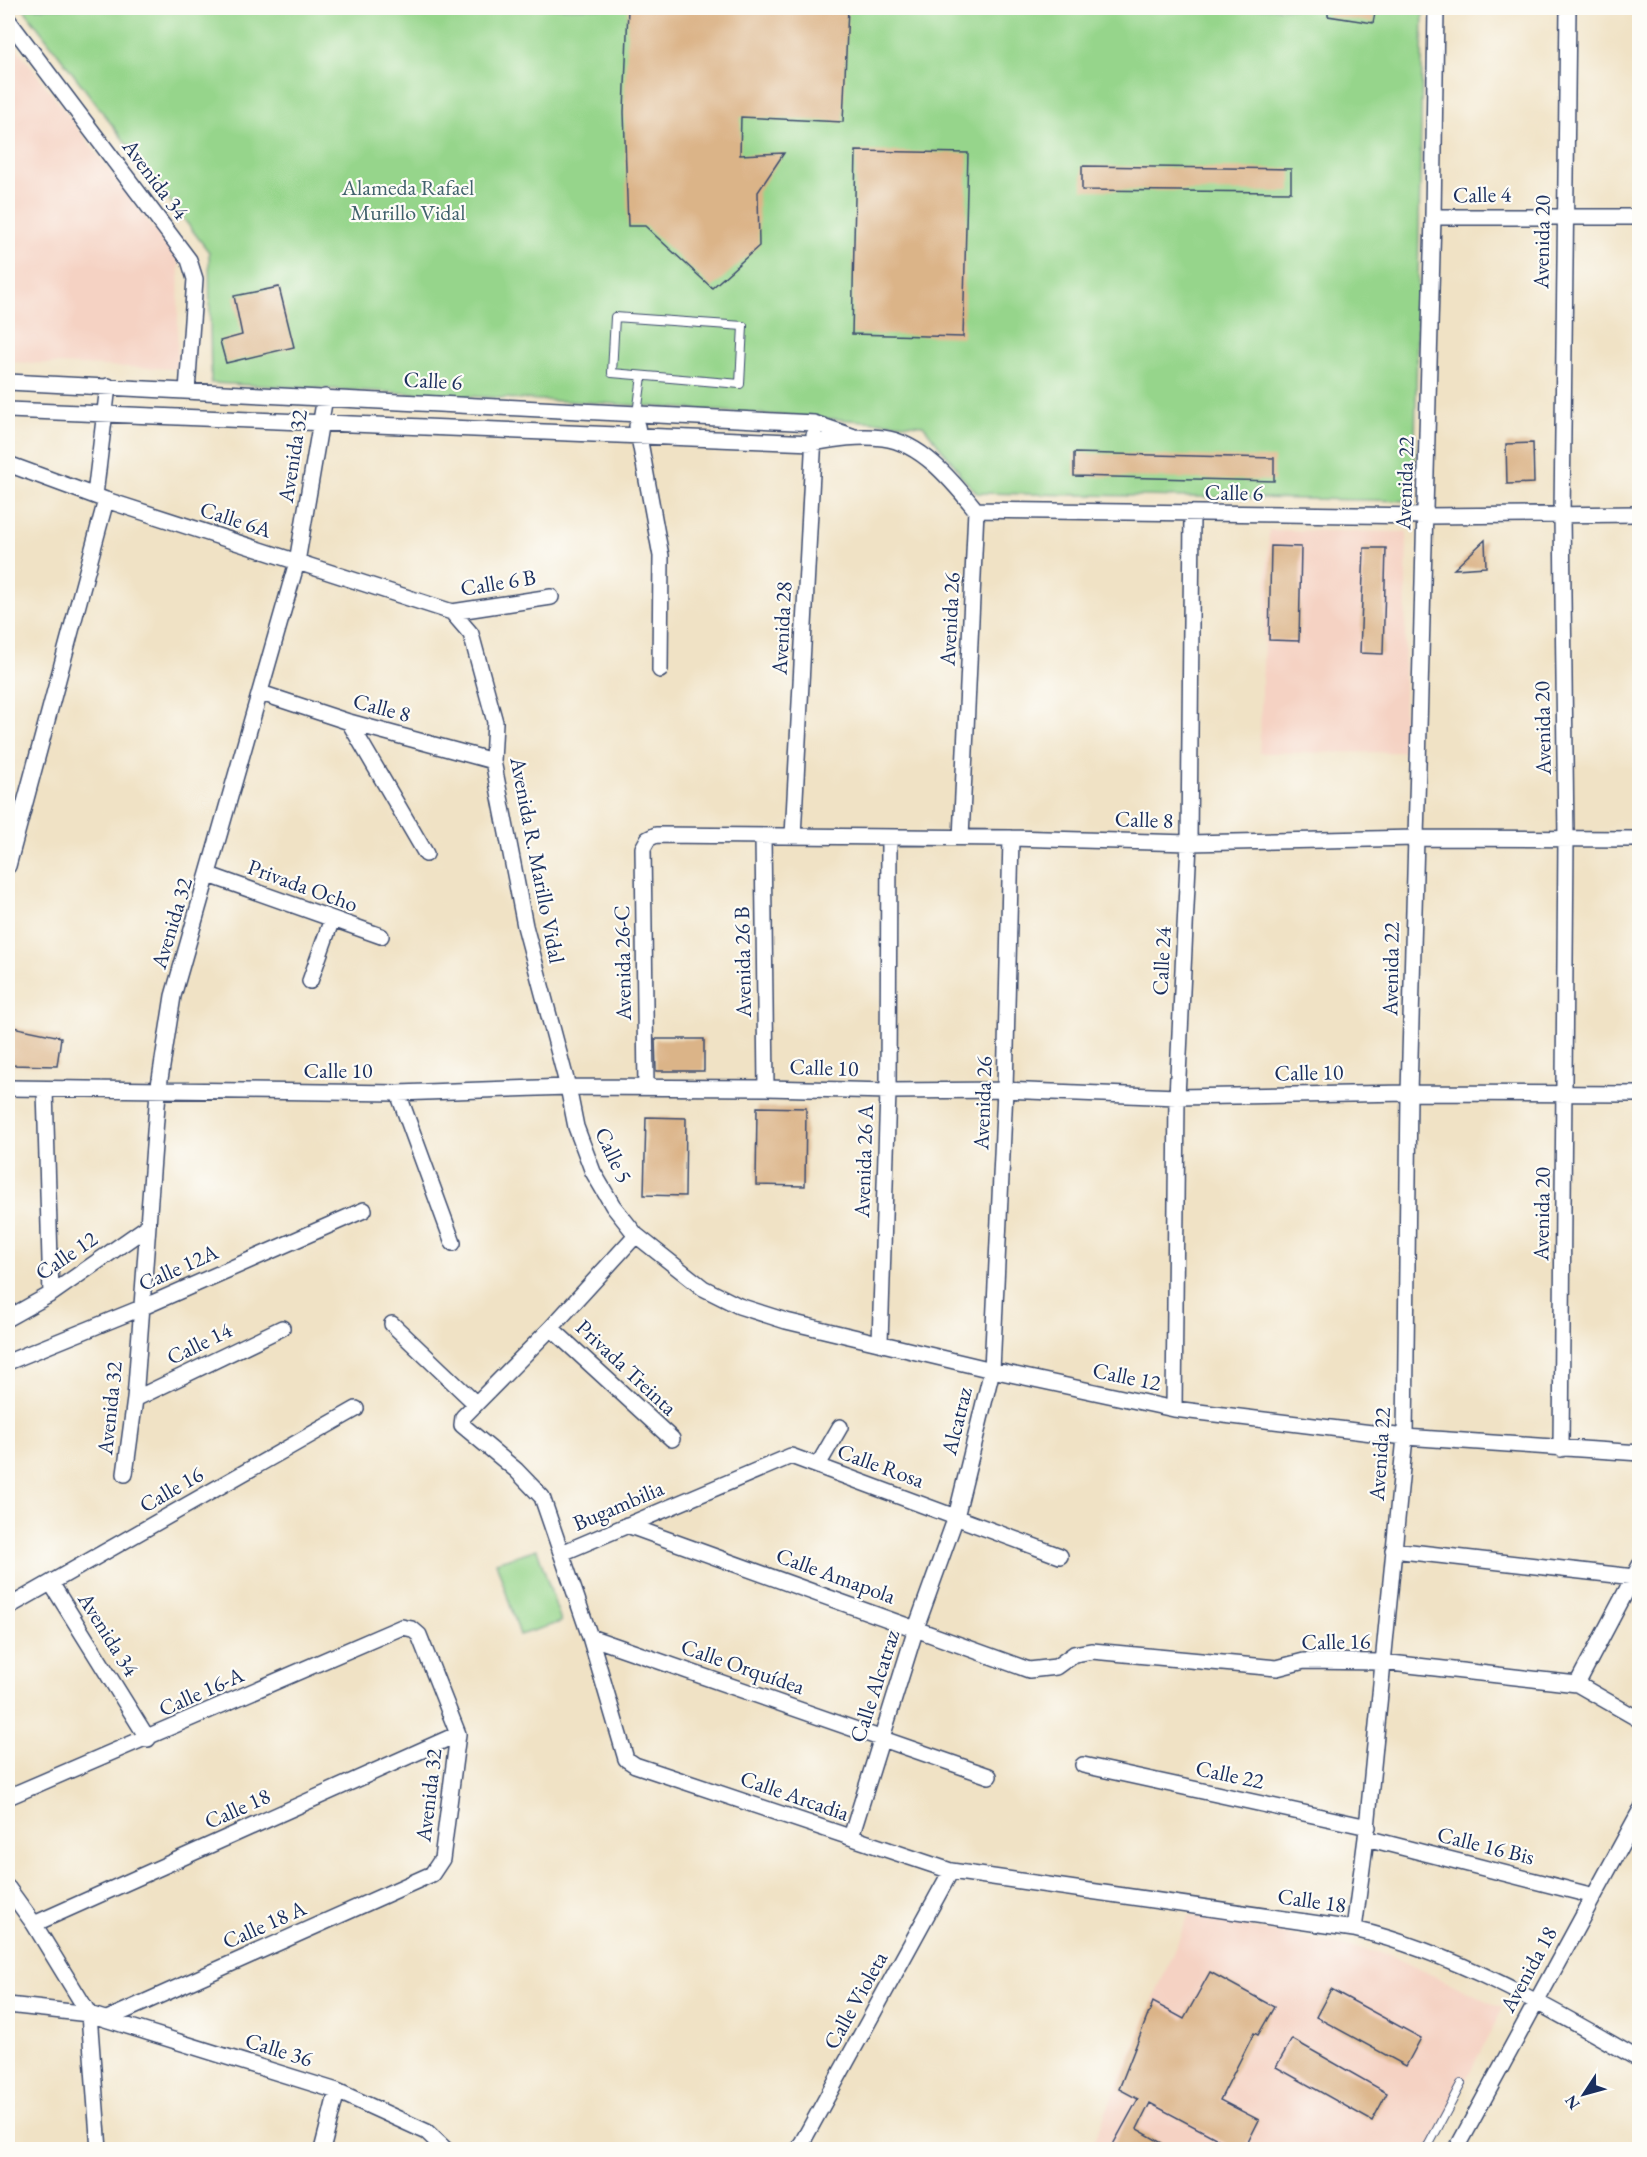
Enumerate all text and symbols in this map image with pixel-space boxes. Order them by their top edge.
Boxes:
street label: Avenida 34 [115,132,196,226]
park label: Alameda Rafael Murillo Vidal [341,173,474,227]
street label: Calle 4 [1453,179,1512,210]
street label: Avenida 20 [1526,194,1557,290]
street label: Calle 6 [403,364,463,397]
street label: Avenida 32 [271,407,314,506]
street label: Avenida 22 [1388,435,1421,531]
street label: Calle 6 [1204,477,1264,508]
street label: Calle 6A [196,494,276,545]
street label: Calle 6 B [458,562,538,603]
street label: Avenida 26 [933,571,966,668]
street label: Avenida 28 [765,580,798,677]
street label: Avenida 20 [1527,680,1558,776]
street label: Calle 8 [350,686,414,729]
street label: Avenida R. Marillo Vidal [503,754,572,966]
street label: Calle 8 [1114,804,1174,835]
street label: Privada Ocho [244,852,362,919]
street label: Avenida 32 [144,874,199,973]
street label: Avenida 26-C [607,905,638,1022]
street label: Avenida 26 B [727,906,758,1019]
street label: Avenida 22 [1375,921,1406,1017]
street label: Calle 24 [1145,925,1178,996]
street label: Calle 10 [789,1052,859,1083]
street label: Avenida 26 [966,1055,999,1151]
street label: Calle 10 [303,1056,373,1085]
street label: Calle 10 [1274,1057,1344,1088]
street label: Avenida 26 A [847,1103,880,1219]
street label: Calle 5 [588,1123,639,1188]
street label: Avenida 20 [1526,1166,1557,1262]
street label: Calle 12 [30,1224,103,1287]
street label: Calle 12A [134,1237,223,1298]
street label: Privada Treinta [570,1313,684,1422]
street label: Calle 14 [162,1315,237,1372]
street label: Calle 12 [1090,1355,1164,1398]
street label: Avenida 32 [90,1359,129,1457]
street label: Alcatraz [934,1384,979,1459]
street label: Avenida 22 [1362,1406,1397,1503]
street label: Calle Rosa [833,1436,928,1495]
street label: Calle 16 [134,1459,209,1519]
street label: Bugambilia [568,1473,668,1538]
street label: Calle Amapola [772,1540,900,1611]
street label: Avenida 34 [71,1586,146,1682]
street label: Calle Alcatraz [843,1625,907,1746]
street label: Calle 16 [1301,1626,1371,1657]
street label: Calle Orquídea [677,1632,809,1701]
street label: Calle 16-A [154,1660,249,1723]
street label: Avenida 32 [408,1746,449,1844]
street label: Calle 22 [1193,1753,1267,1796]
street label: Calle Arcadia [737,1763,853,1828]
street label: Calle 18 [200,1781,275,1836]
street label: Calle 16 Bis [1434,1819,1537,1872]
street label: Calle 18 [1276,1881,1348,1920]
street label: Calle 18 A [218,1893,311,1956]
street label: Avenida 18 [1493,1921,1564,2018]
street label: Calle Violeta [817,1946,894,2054]
street label: Calle 36 [242,2026,317,2074]
north arrow [1554,2064,1614,2124]
text: N [1560,2091,1585,2114]

